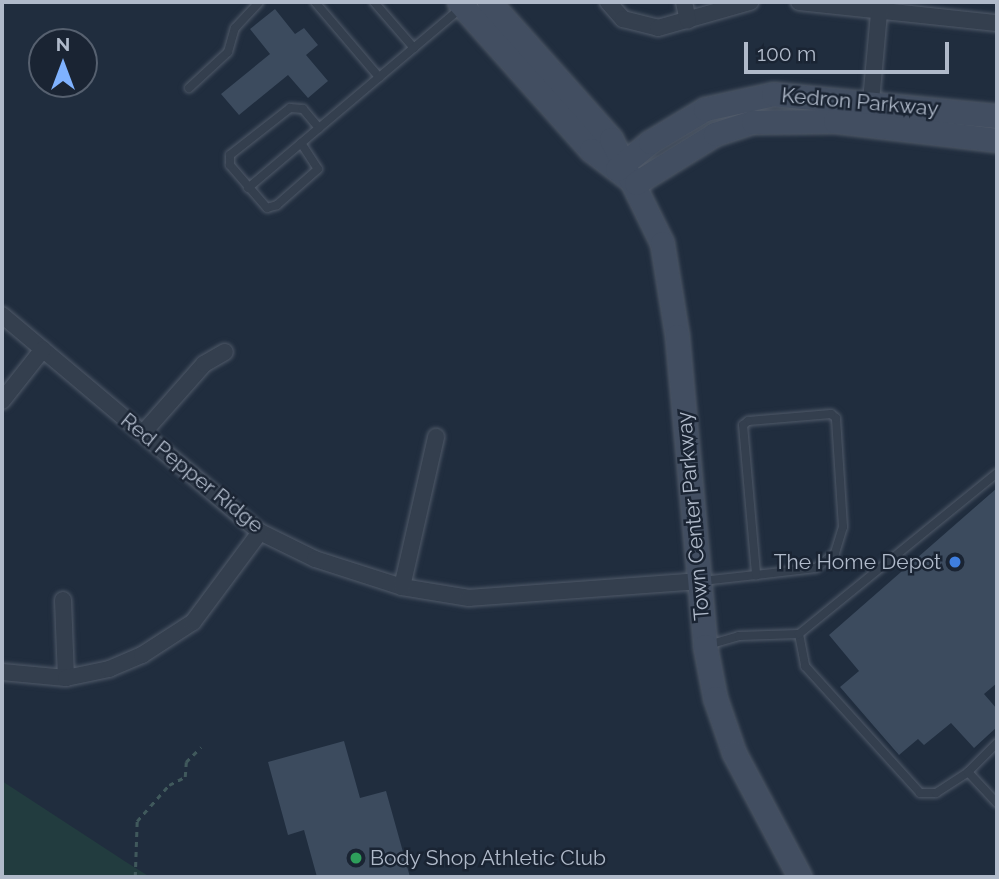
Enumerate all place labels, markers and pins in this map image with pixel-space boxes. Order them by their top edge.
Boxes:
place label: The Home Depot [774,549,941,575]
marker: The Home Depot [947,554,963,570]
place label: Body Shop Athletic Club [370,845,607,871]
marker: Body Shop Athletic Club [348,850,364,866]

